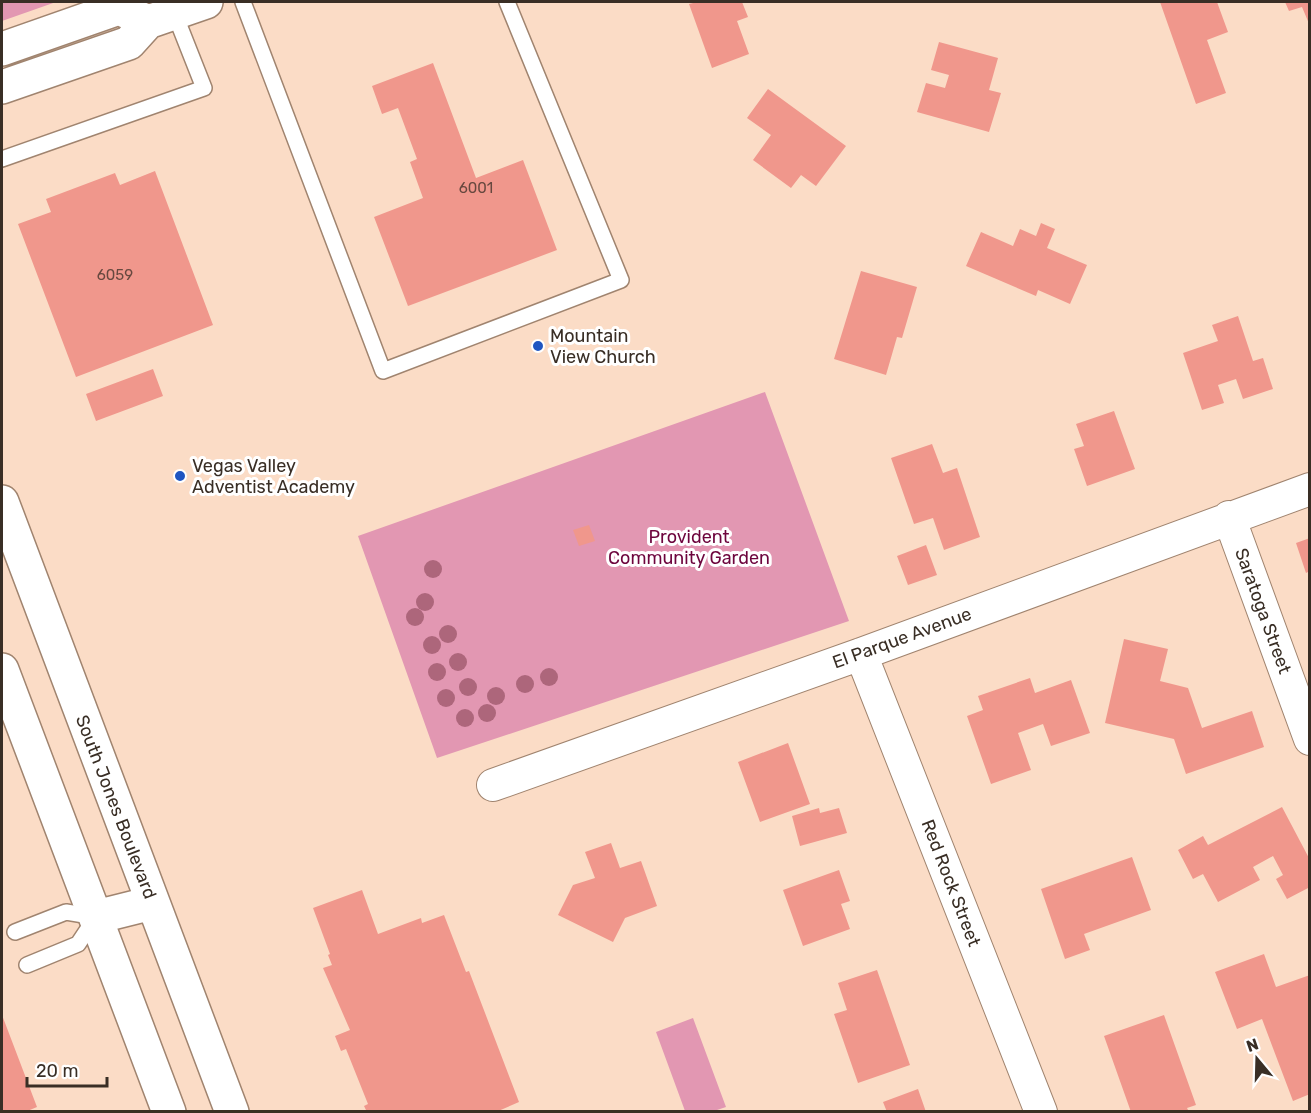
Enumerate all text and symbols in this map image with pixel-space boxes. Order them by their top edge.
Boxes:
house number: 6001 [459,179,493,197]
house number: 6059 [97,266,133,284]
place label: Mountain View Church [550,325,656,368]
marker: Mountain View Church [531,339,545,353]
place label: Vegas Valley Adventist Academy [192,455,355,498]
marker: Vegas Valley Adventist Academy [173,469,187,483]
park label: Provident Community Garden [608,526,770,569]
street label: Saratoga Street [1230,545,1296,677]
street label: El Parque Avenue [830,603,974,673]
street label: South Jones Boulevard [71,712,161,902]
street label: Red Rock Street [917,816,985,950]
north arrow [1227,1029,1287,1089]
text: N [1244,1034,1261,1056]
scale bar [27,1050,106,1088]
text: 20 m [36,1060,78,1082]

